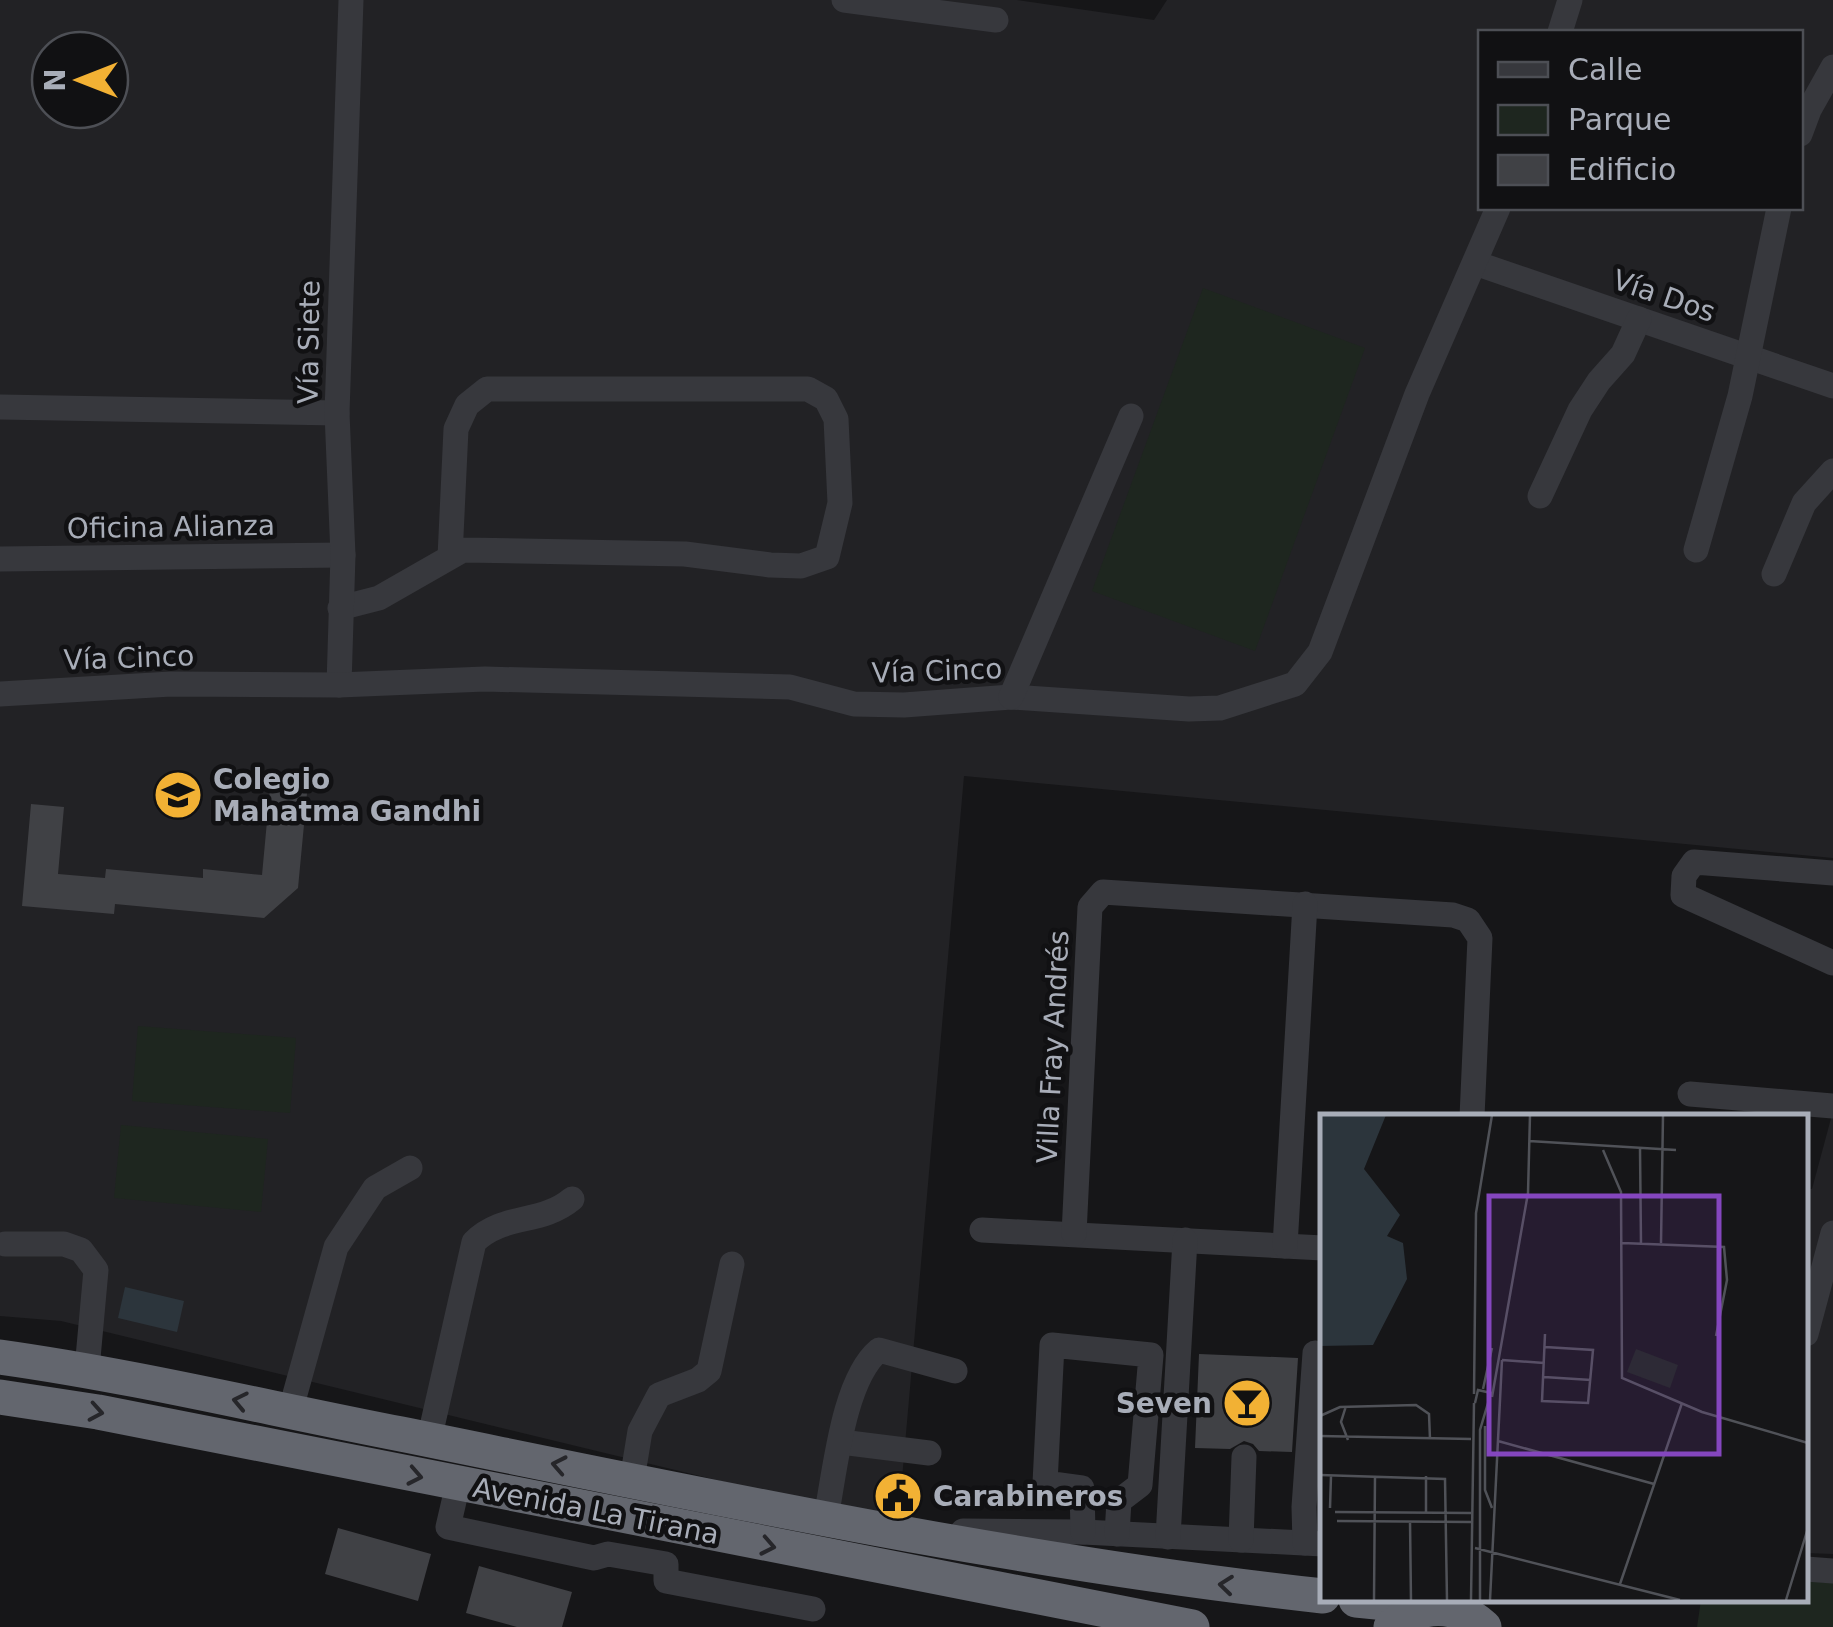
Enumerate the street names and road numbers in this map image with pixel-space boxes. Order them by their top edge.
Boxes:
street label: Vía Dos [1608,263,1720,329]
street label: Vía Siete [291,280,327,404]
street label: Oficina Alianza [67,509,275,545]
street label: Vía Cinco [63,639,195,677]
street label: Vía Cinco [871,652,1003,690]
street label: Villa Fray Andrés [1030,930,1076,1164]
street label: Avenida La Tirana [470,1471,722,1551]

